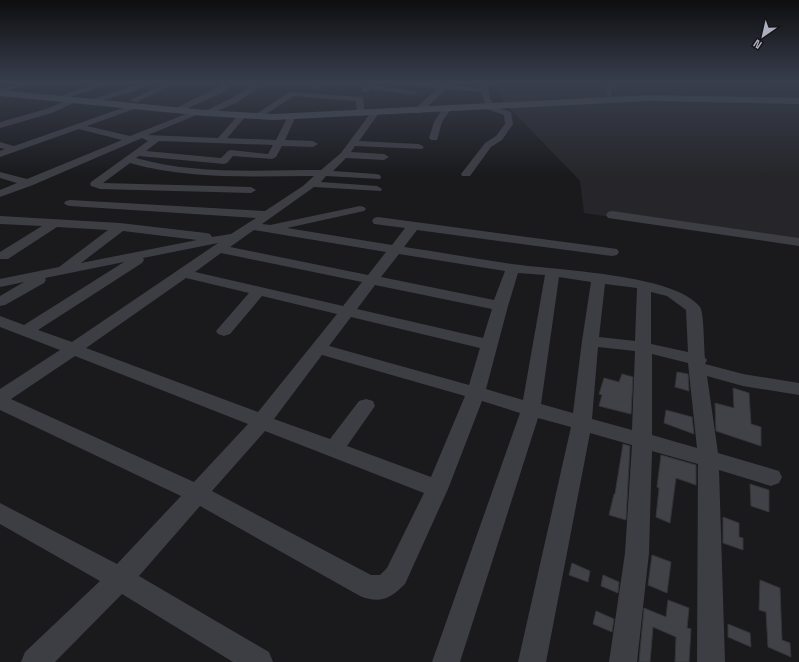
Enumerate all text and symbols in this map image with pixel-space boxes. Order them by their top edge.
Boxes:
north arrow [743,16,783,56]
text: N [750,36,764,52]

